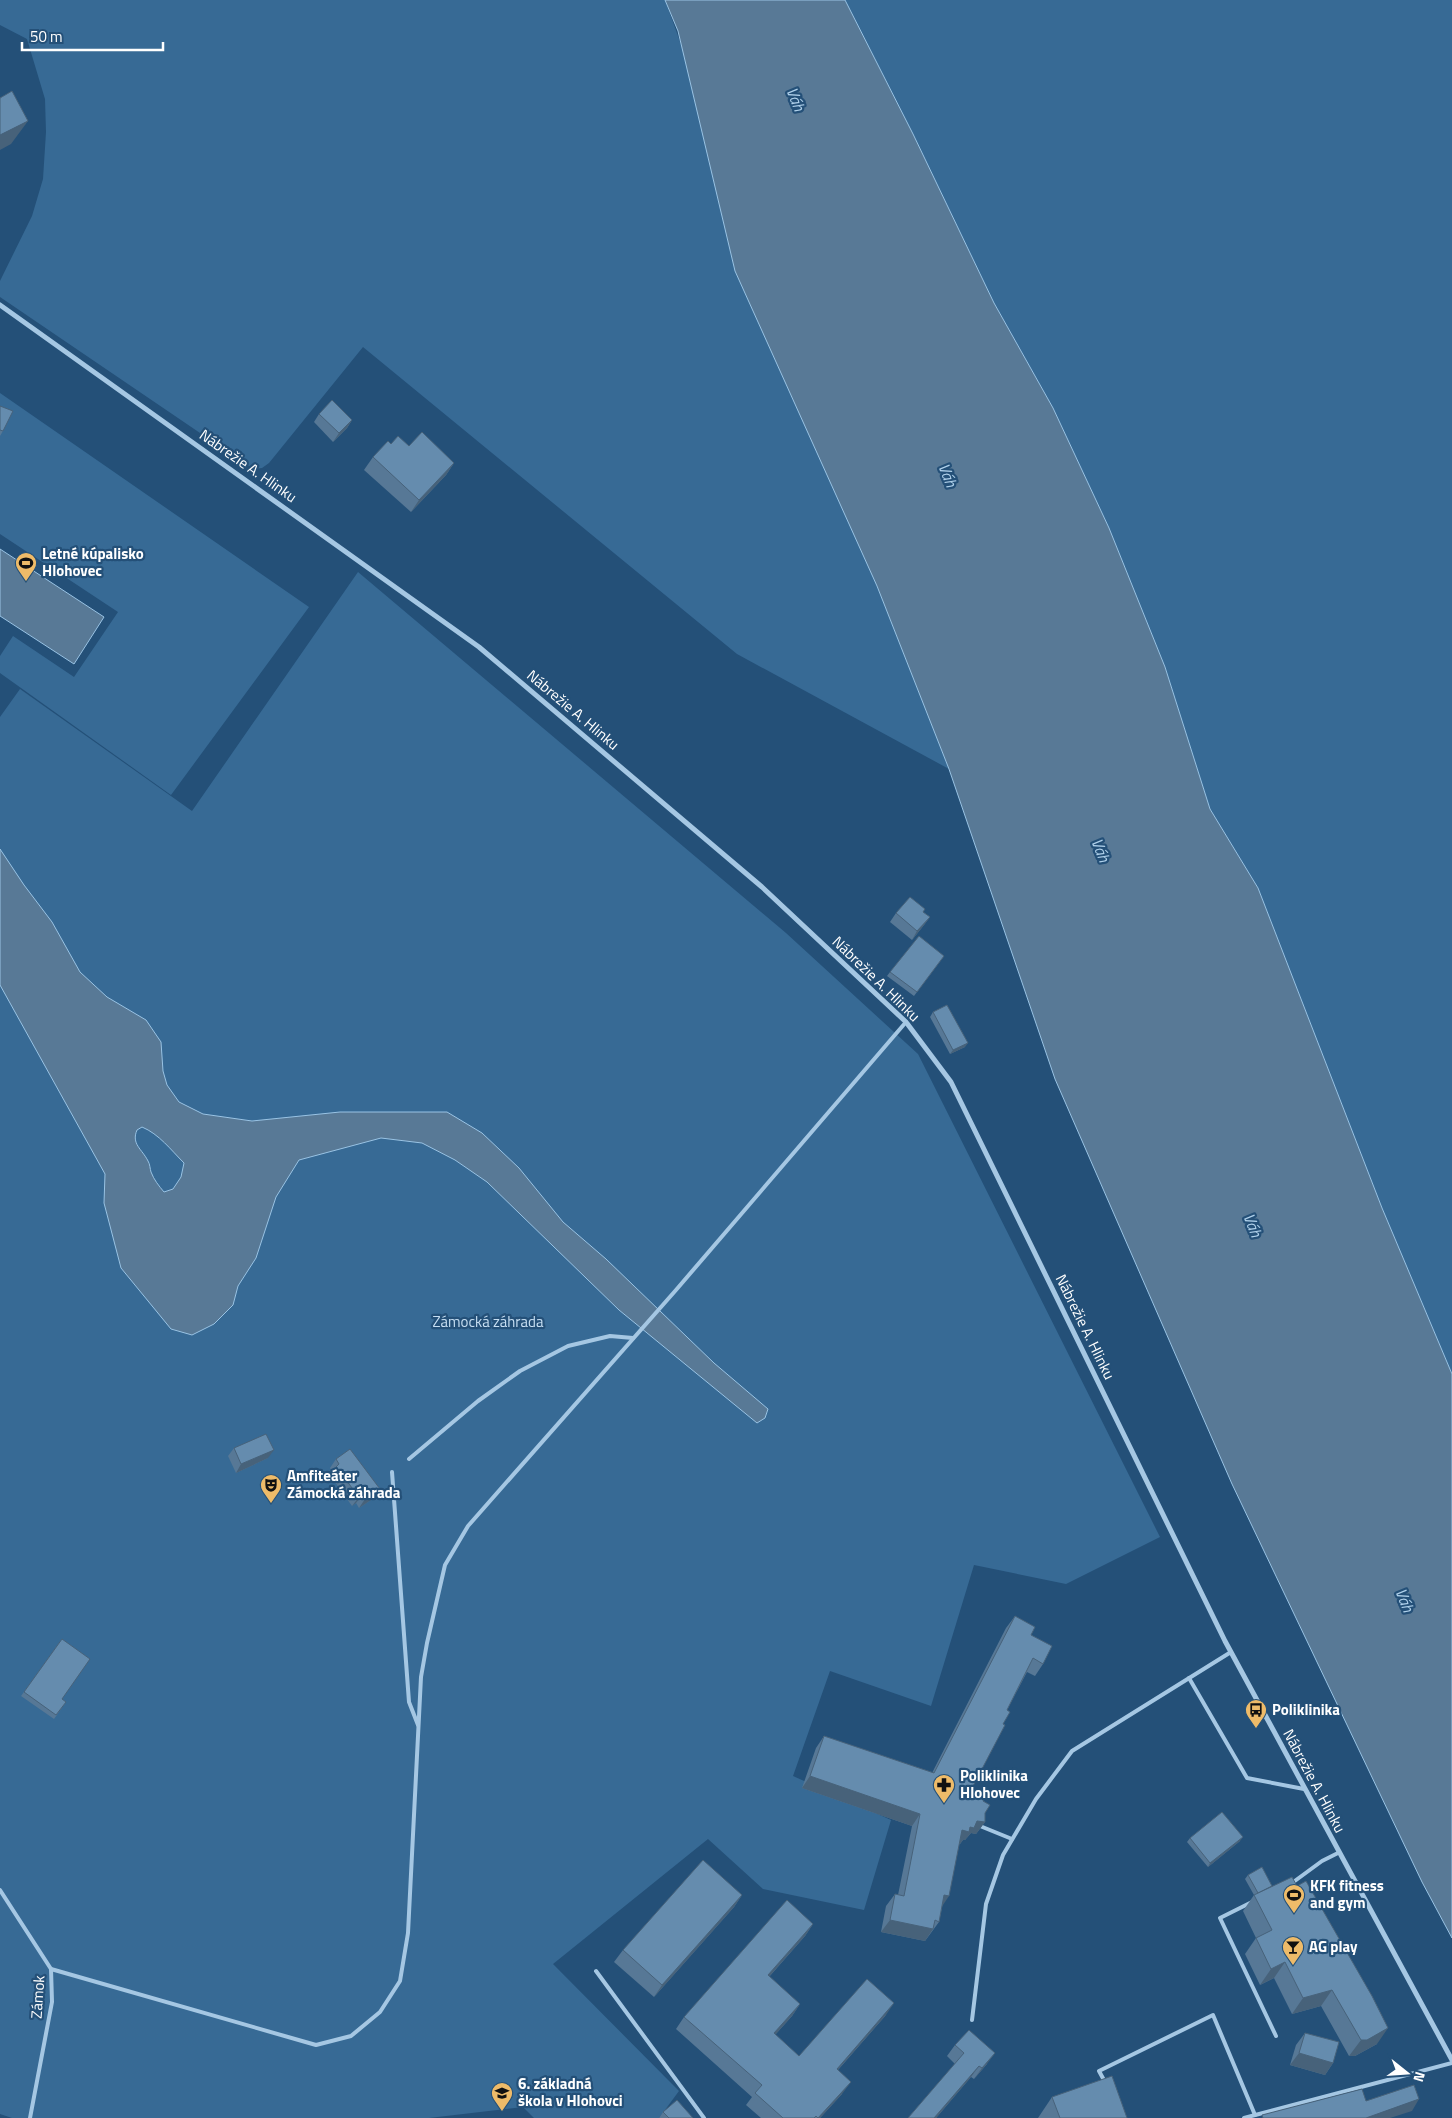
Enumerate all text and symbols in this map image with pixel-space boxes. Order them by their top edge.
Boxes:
scale bar [22,20,164,52]
text: 50 m [30,25,63,48]
water label: Váh [780,83,812,116]
street label: Nábrežie A. Hlinku [195,423,302,508]
water label: Váh [932,459,964,492]
place label: Letné kúpalisko Hlohovec [42,542,144,582]
sports icon: Letné kúpalisko Hlohovec [14,551,38,582]
street label: Nábrežie A. Hlinku [522,664,625,755]
water label: Váh [1085,834,1117,867]
street label: Nábrežie A. Hlinku [827,931,926,1027]
water label: Váh [1237,1209,1269,1242]
street label: Nábrežie A. Hlinku [1050,1270,1121,1383]
park label: Zámocká záhrada [432,1310,544,1333]
place label: Amfiteáter Zámocká záhrada [287,1464,401,1504]
theatre icon: Amfiteáter Zámocká záhrada [259,1473,283,1504]
water label: Váh [1389,1584,1421,1617]
bus stop icon: Poliklinika [1244,1698,1268,1729]
place label: Poliklinika [1272,1698,1340,1721]
street label: Nábrežie A. Hlinku [1277,1725,1352,1837]
place label: Poliklinika Hlohovec [960,1764,1028,1804]
pharmacy icon: Poliklinika Hlohovec [932,1773,956,1804]
place label: KFK fitness and gym [1310,1874,1384,1914]
sports icon: KFK fitness and gym [1282,1883,1306,1914]
bar icon: AG play [1281,1935,1305,1966]
place label: AG play [1309,1935,1358,1958]
street label: Zámok [25,1975,50,2019]
north arrow [1382,2048,1432,2098]
text: N [1408,2069,1431,2085]
place label: 6. základná škola v Hlohovci [518,2072,623,2112]
school or university icon: 6. základná škola v Hlohovci [490,2081,514,2112]

